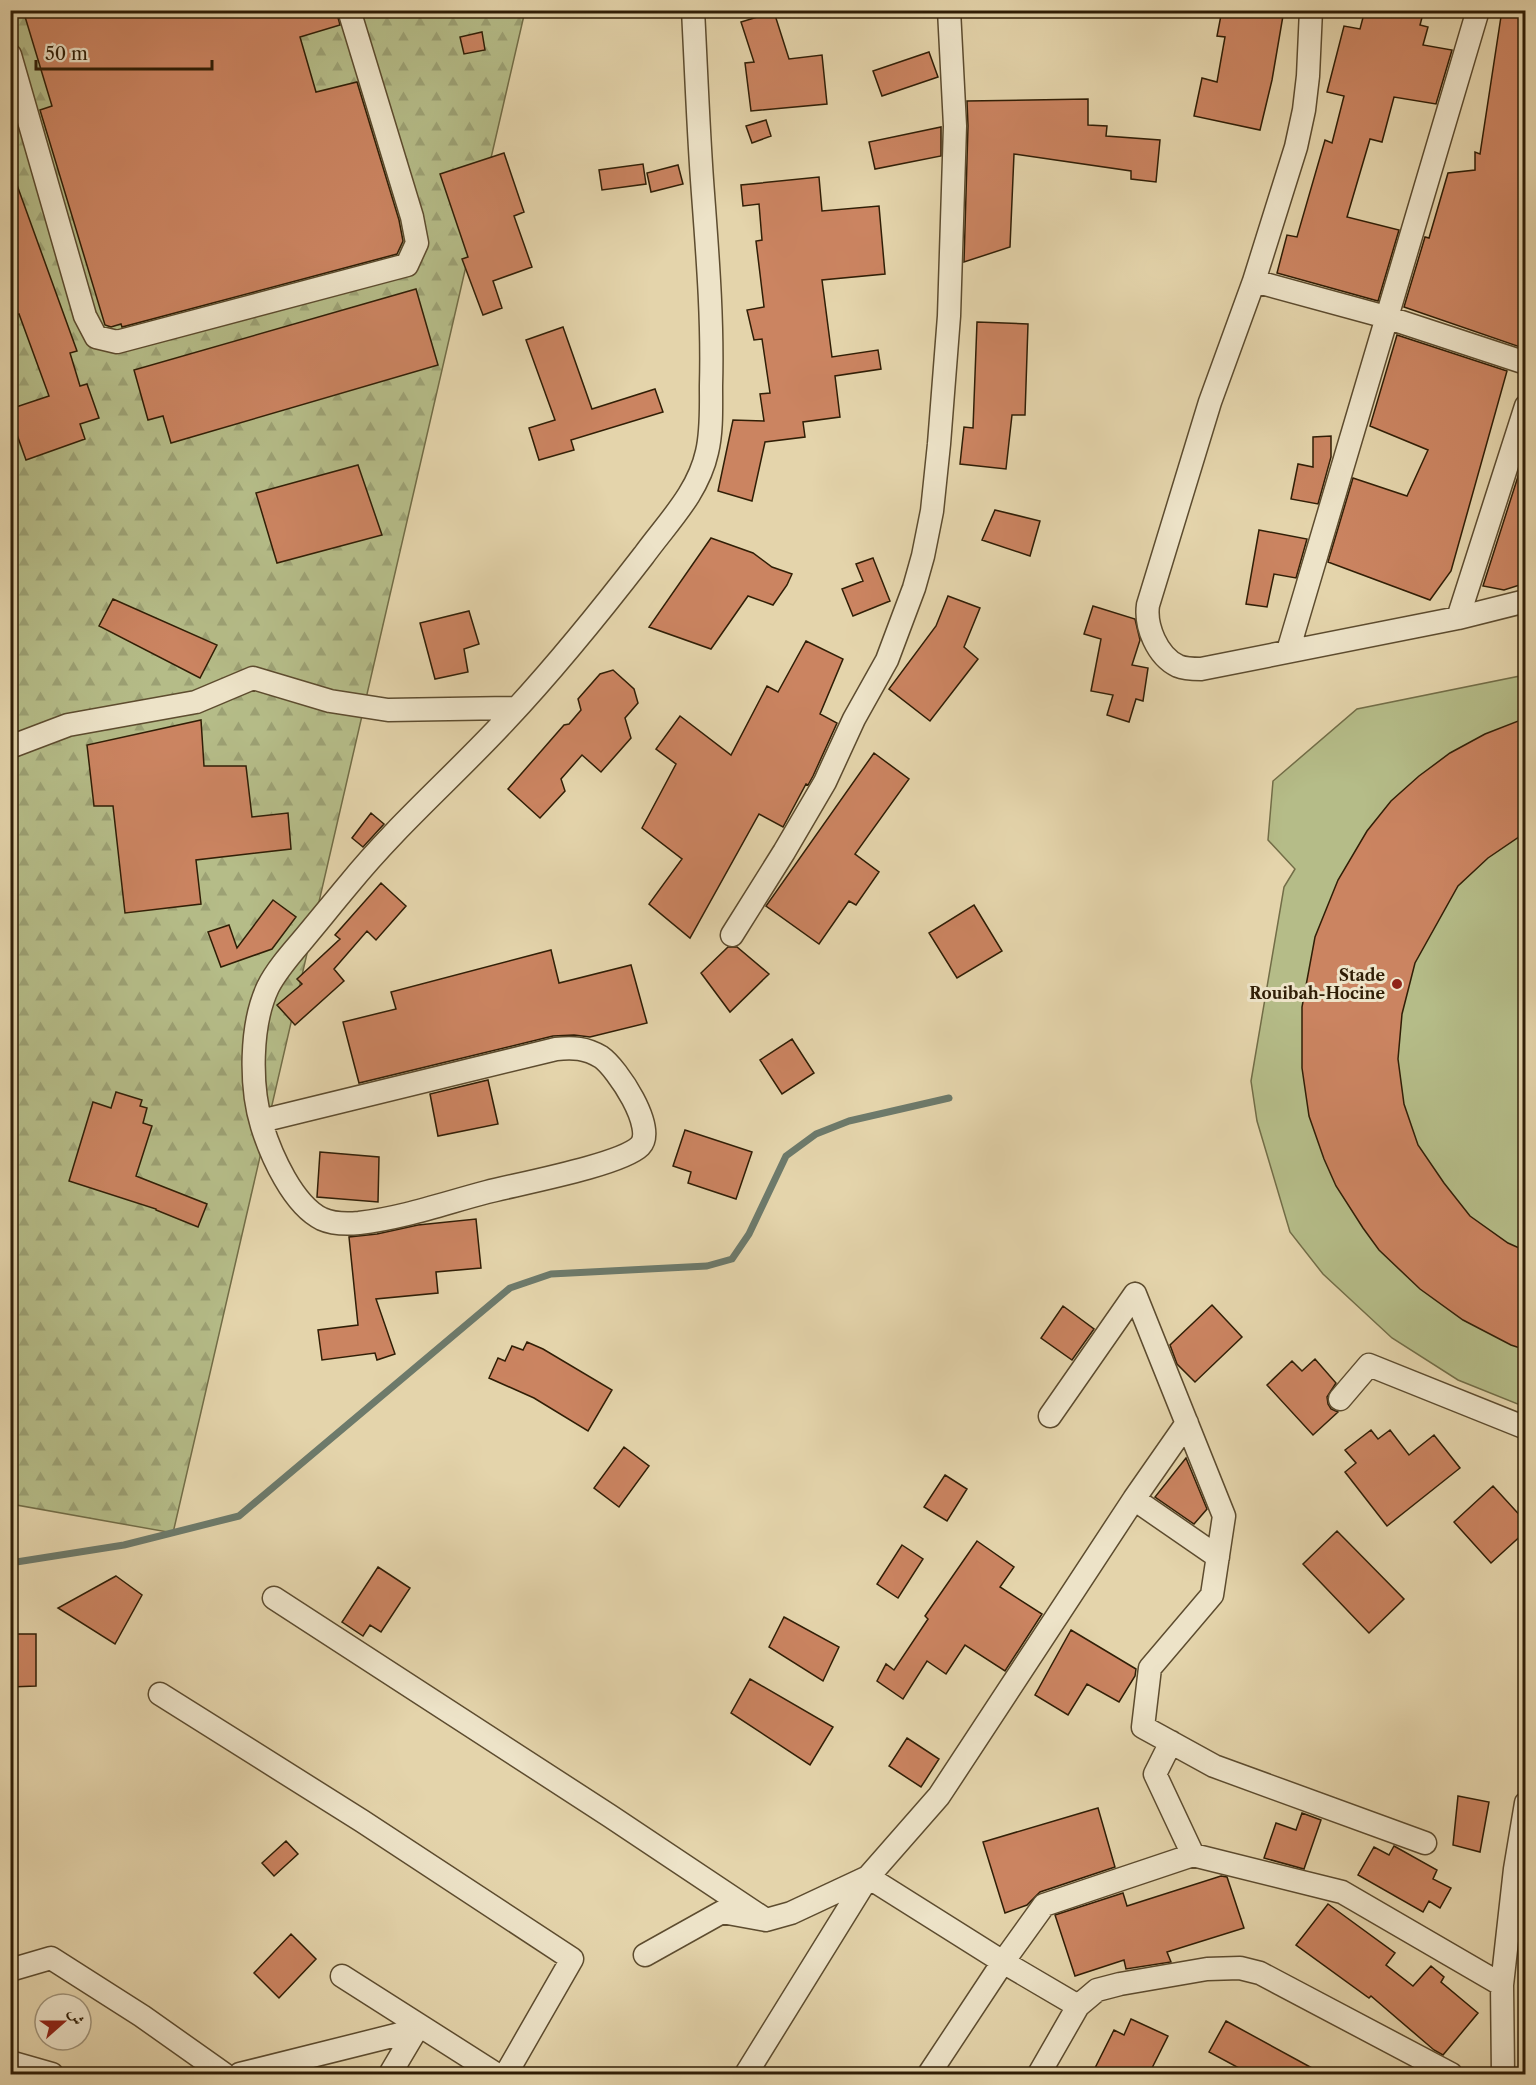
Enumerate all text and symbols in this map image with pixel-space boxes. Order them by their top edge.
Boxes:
scale bar [36,33,212,71]
text: 50 m [45,43,88,65]
place label: Stade Rouibah-Hocine [1249,965,1385,1003]
marker: Stade Rouibah-Hocine [1390,977,1404,991]
north arrow [33,1992,93,2052]
text: ش [65,2006,89,2028]

